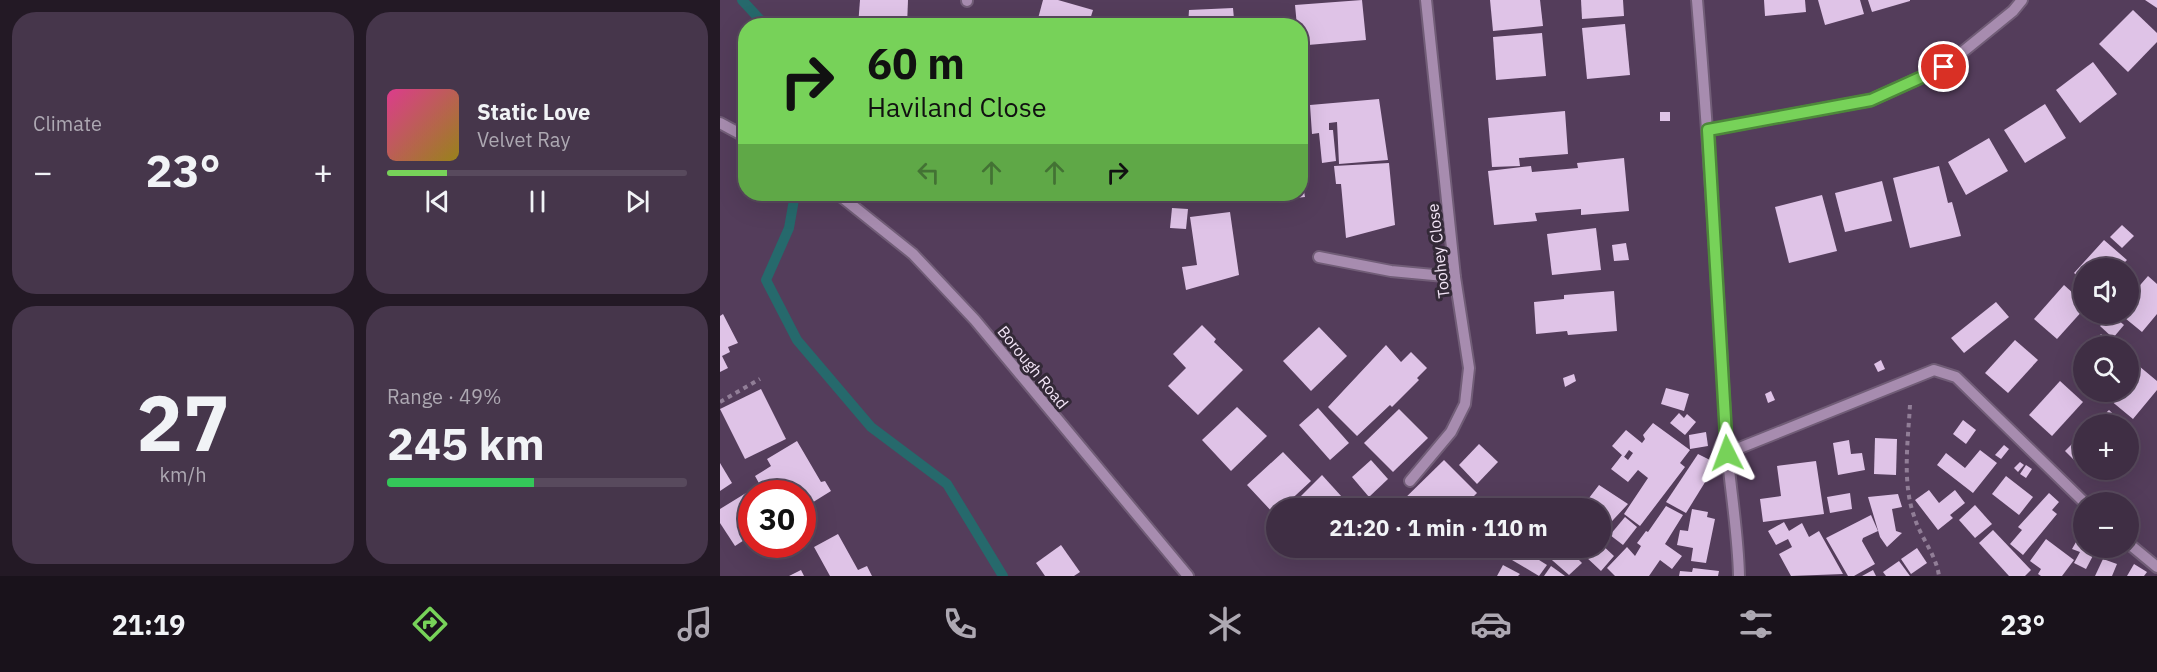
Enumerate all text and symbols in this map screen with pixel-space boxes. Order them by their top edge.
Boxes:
text: 60 m [867,36,965,91]
pin [1918,41,1969,92]
icon: right [768,42,846,120]
icon: arrive [1927,50,1960,83]
text: Haviland Close [867,89,1047,124]
text: Static Love [477,97,590,126]
text: Climate [33,110,102,137]
text: Velvet Ray [477,126,570,153]
text: 23° [145,141,221,199]
text: − [33,150,53,193]
text: + [313,150,333,193]
icon: left [912,156,945,189]
icon: ahead [975,156,1008,189]
icon: ahead [1038,156,1071,189]
icon: right [1101,156,1134,189]
icon: previous [421,185,454,218]
icon: pause [521,185,554,218]
icon: next [621,185,654,218]
street label: Toohey Close [1422,202,1454,300]
map controls [2073,258,2139,558]
button: sound [2073,258,2139,324]
street label: Borough Road [993,321,1073,413]
button: search [2073,336,2139,402]
text: 27 [136,371,230,472]
text: Range · 49% [387,383,502,410]
text: 245 km [387,414,545,472]
button: + [2073,414,2139,480]
position arrow [1695,421,1759,485]
text: km/h [159,461,207,488]
speed limit sign: 30 [738,480,816,558]
button: − [2073,492,2139,558]
text: 21:20 · 1 min · 110 m [1329,513,1548,542]
icon: directions [409,603,451,645]
icon: music [674,603,716,645]
icon: phone [939,603,981,645]
icon: climate [1204,603,1246,645]
icon: car [1470,603,1512,645]
icon: filters [1735,603,1777,645]
text: 21:19 [112,607,185,642]
text: 23° [2000,607,2045,642]

